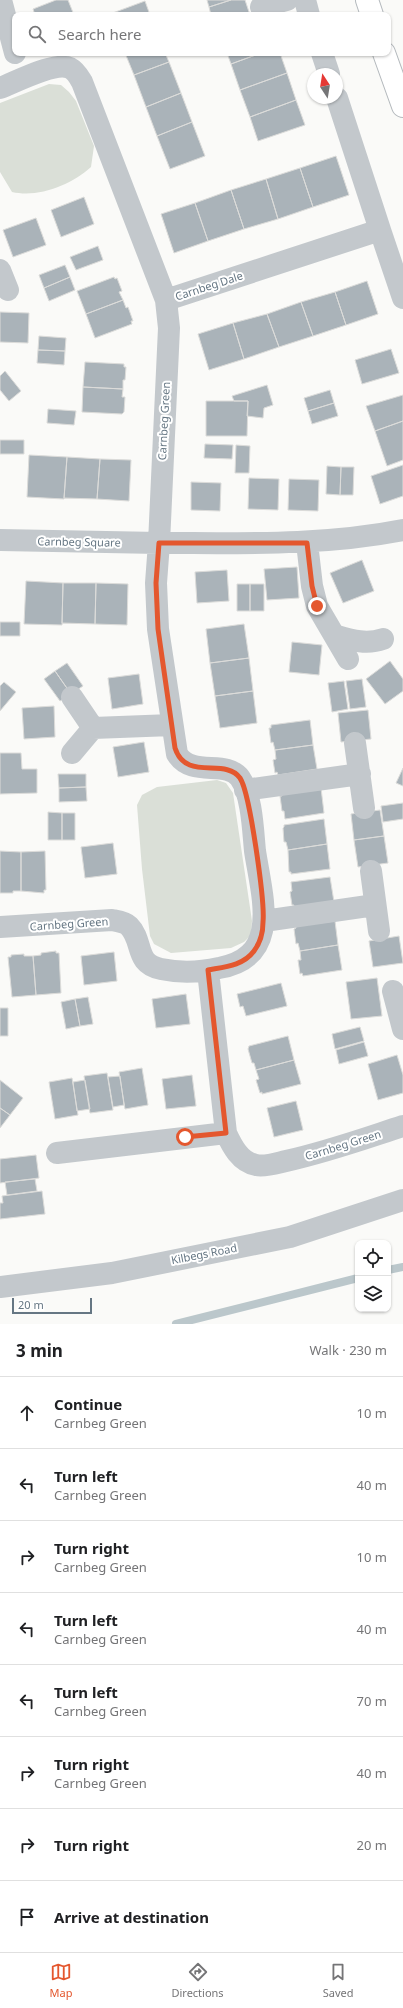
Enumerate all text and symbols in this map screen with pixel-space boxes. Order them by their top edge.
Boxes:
search box [12,12,391,56]
icon: search [26,23,48,45]
text: Search here [58,24,141,44]
north arrow [307,68,343,104]
street label: Carnbeg Dale [173,268,245,304]
street label: Carnbeg Green [154,381,173,461]
street label: Carnbeg Square [37,533,121,550]
route end [308,597,326,615]
street label: Carnbeg Green [29,913,109,934]
street label: Carnbeg Green [303,1126,383,1163]
route start [176,1128,194,1146]
street label: Kilbegs Road [170,1240,238,1267]
map controls [355,1240,391,1312]
button: locate [355,1240,391,1276]
button: layers [355,1276,391,1312]
scale bar [12,1296,92,1315]
text: 20 m [18,1297,44,1312]
text: 3 min [16,1339,63,1362]
text: Walk · 230 m [309,1341,387,1359]
text: Continue [54,1394,122,1414]
icon: ahead [16,1402,38,1424]
text: 10 m [357,1404,387,1422]
text: Carnbeg Green [54,1414,147,1432]
text: Turn left [54,1466,118,1486]
icon: left [16,1474,38,1496]
text: 40 m [357,1476,387,1494]
text: Carnbeg Green [54,1486,147,1504]
text: Turn right [54,1538,129,1558]
icon: right [16,1546,38,1568]
text: 10 m [357,1548,387,1566]
text: Carnbeg Green [54,1558,147,1576]
text: Turn left [54,1610,118,1630]
icon: left [16,1618,38,1640]
text: 40 m [357,1620,387,1638]
text: Carnbeg Green [54,1630,147,1648]
text: Turn left [54,1682,118,1702]
icon: left [16,1690,38,1712]
text: 70 m [357,1692,387,1710]
text: Carnbeg Green [54,1702,147,1720]
text: Turn right [54,1754,129,1774]
icon: right [16,1762,38,1784]
text: 40 m [357,1764,387,1782]
text: Carnbeg Green [54,1774,147,1792]
icon: right [16,1834,38,1856]
text: Turn right [54,1835,129,1855]
text: 20 m [357,1836,387,1854]
icon: arrive [16,1906,38,1928]
text: Arrive at destination [54,1907,209,1927]
tab: Map [50,1961,72,2000]
tab: Directions [171,1961,224,2000]
tab: Saved [323,1961,353,2000]

